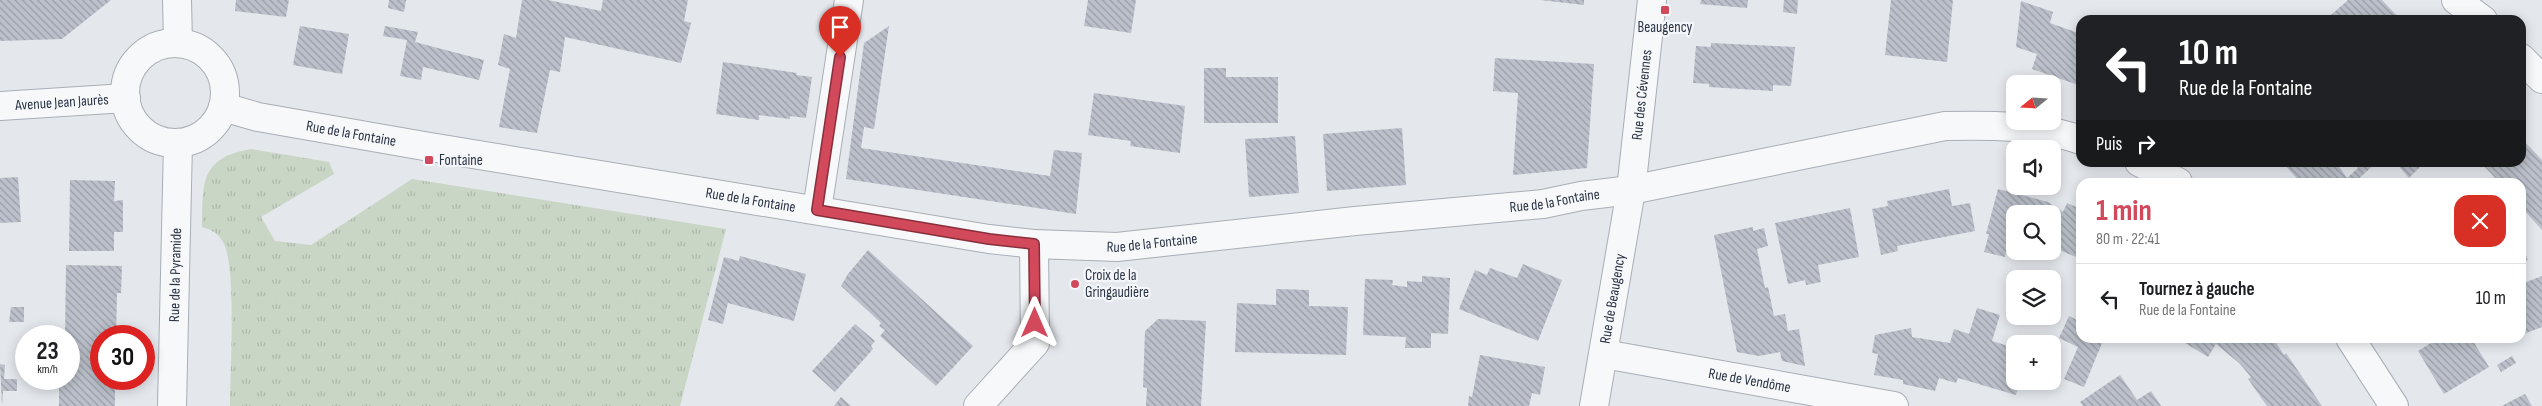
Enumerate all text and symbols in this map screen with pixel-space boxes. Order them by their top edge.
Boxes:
marker: Beaugency [1659,4,1671,16]
pin [819,6,861,57]
icon: arrive [826,13,854,41]
place label: Beaugency [1638,18,1693,37]
text: 10 m [2179,32,2238,75]
icon: left [2096,35,2161,100]
street label: Rue des Cévennes [1628,49,1656,141]
north arrow [2006,75,2061,130]
map controls [2006,75,2061,390]
text: Rue de la Fontaine [2179,75,2312,102]
street label: Avenue Jean Jaurès [14,90,109,115]
street label: Rue de la Fontaine [305,117,398,151]
icon: right [2132,130,2160,158]
text: Puis [2096,133,2122,156]
button: sound [2006,140,2061,195]
place label: Fontaine [439,151,483,170]
marker: Fontaine [423,154,435,166]
street label: Rue de la Fontaine [704,183,797,217]
street label: Rue de la Fontaine [1509,185,1601,217]
text: 1 min [2096,193,2152,229]
button: close [2454,195,2506,247]
button: search [2006,205,2061,260]
street label: Rue de la Pyramide [165,228,186,322]
street label: Rue de la Fontaine [1106,229,1198,257]
text: 80 m · 22:41 [2096,230,2160,249]
street label: Rue de Beaugency [1596,252,1630,345]
place label: Croix de la Gringaudière [1085,266,1149,302]
button: layers [2006,270,2061,325]
marker: Croix de la Gringaudière [1069,278,1081,290]
text: Tournez à gauche [2139,278,2255,301]
icon: left [2096,285,2124,313]
text: 10 m [2476,287,2506,310]
position arrow [1008,296,1060,348]
text: Rue de la Fontaine [2139,301,2236,320]
speed limit sign: 30 [90,325,155,390]
button: + [2006,335,2061,390]
text: 23 [36,336,59,367]
text: km/h [37,362,58,377]
street label: Rue de Vendôme [1707,364,1792,397]

